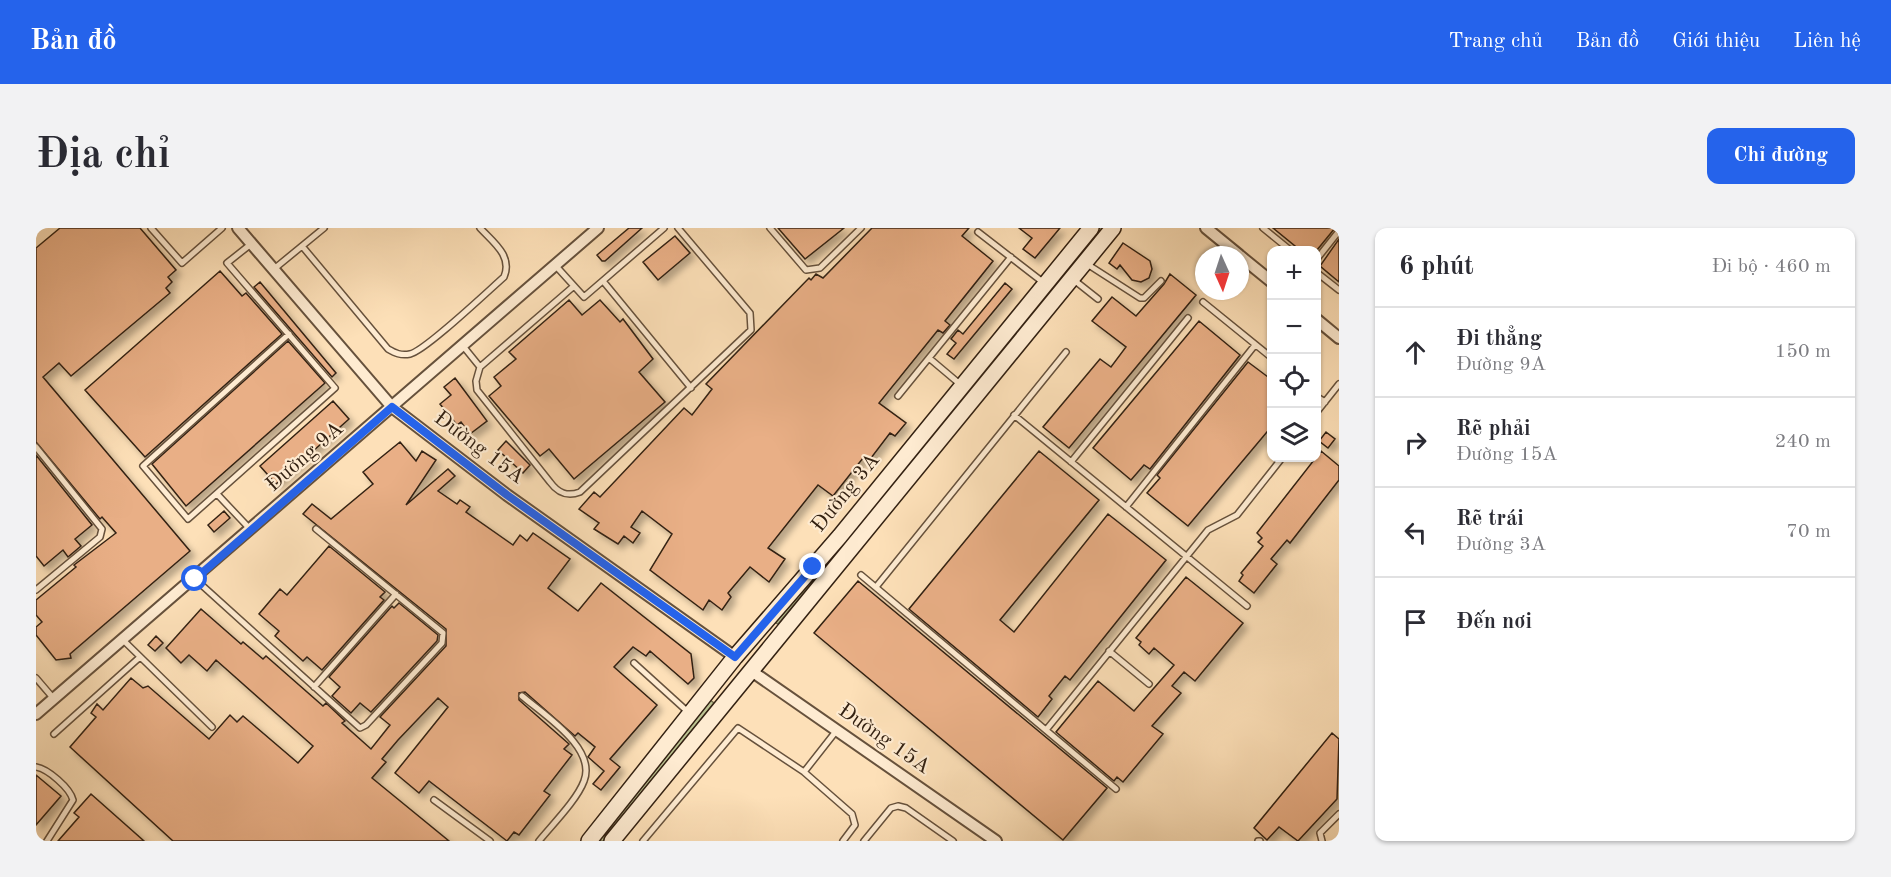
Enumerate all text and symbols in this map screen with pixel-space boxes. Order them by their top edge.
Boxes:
text: Bản đồ [30,28,117,56]
text: Trang chủ [1448,31,1543,52]
text: Bản đồ [1576,31,1639,52]
text: Giới thiệu [1672,31,1760,52]
text: Liên hệ [1793,31,1861,52]
button: Chỉ đường [1707,128,1855,184]
text: Địa chỉ [36,135,170,177]
north arrow [1195,246,1249,300]
map controls [1267,246,1321,462]
button: + [1267,246,1321,300]
text: 6 phút [1399,254,1474,280]
text: Đi bộ · 460 m [1711,257,1831,277]
button: − [1267,300,1321,354]
text: Đi thẳng [1456,328,1542,350]
icon: ahead [1399,336,1432,369]
text: 150 m [1775,342,1831,362]
button: locate [1267,354,1321,408]
text: Đường 9A [1456,355,1546,375]
street label: Đường 15A [430,407,528,489]
button: layers [1267,408,1321,462]
street label: Đường 9A [262,418,348,496]
text: Rẽ phải [1456,418,1531,440]
icon: right [1399,426,1432,459]
text: 240 m [1775,432,1831,452]
text: Đường 15A [1456,445,1558,465]
street label: Đường 3A [808,450,884,536]
text: Rẽ trái [1456,508,1524,530]
icon: left [1399,516,1432,549]
text: 70 m [1786,522,1831,542]
text: Đường 3A [1456,535,1546,555]
route end [799,553,825,579]
route start [181,565,207,591]
icon: arrive [1399,606,1432,639]
text: Đến nơi [1456,611,1532,633]
street label: Đường 15A [834,700,934,778]

